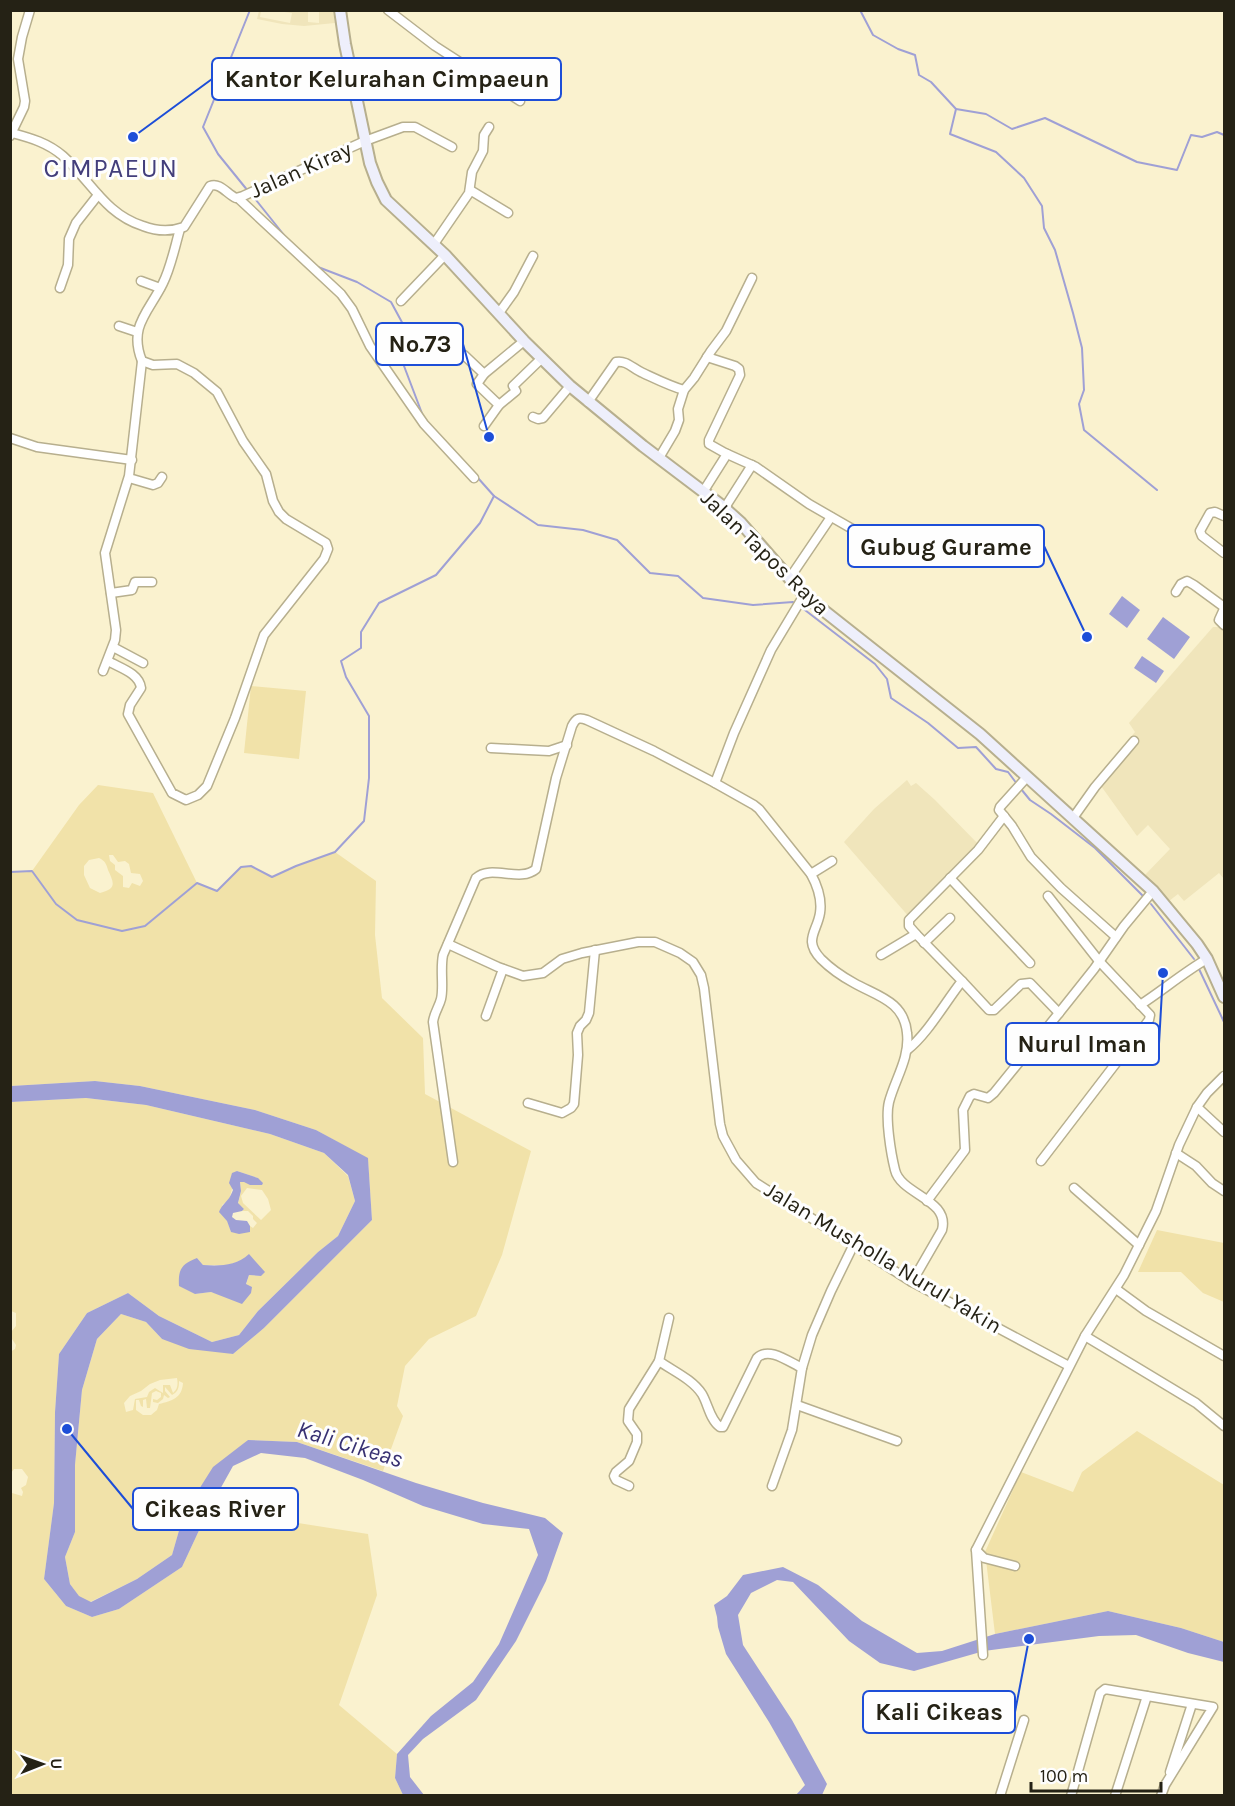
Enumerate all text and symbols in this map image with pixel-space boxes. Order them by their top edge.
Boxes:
callout: Kantor Kelurahan Cimpaeun [212,58,561,100]
text: Kantor Kelurahan Cimpaeun [225,65,549,93]
street label: Jalan Kiray [246,136,356,204]
district label: CIMPAEUN [44,153,178,184]
callout: No.73 [376,323,463,365]
text: No.73 [389,330,451,358]
street label: Jalan Tapos Raya [695,485,835,621]
callout: Gubug Gurame [848,525,1044,567]
text: Gubug Gurame [860,533,1032,561]
callout: Nurul Iman [1006,1023,1159,1065]
text: Nurul Iman [1017,1030,1147,1058]
street label: Jalan Musholla Nurul Yakin [760,1177,1006,1339]
water label: Kali Cikeas [294,1415,406,1473]
callout: Cikeas River [133,1488,298,1530]
text: Cikeas River [145,1495,286,1523]
callout: Kali Cikeas [863,1691,1015,1733]
text: Kali Cikeas [875,1698,1003,1726]
north arrow [12,1734,72,1794]
scale bar [1031,1755,1162,1793]
text: U [47,1758,66,1769]
text: 100 m [1040,1765,1088,1787]

